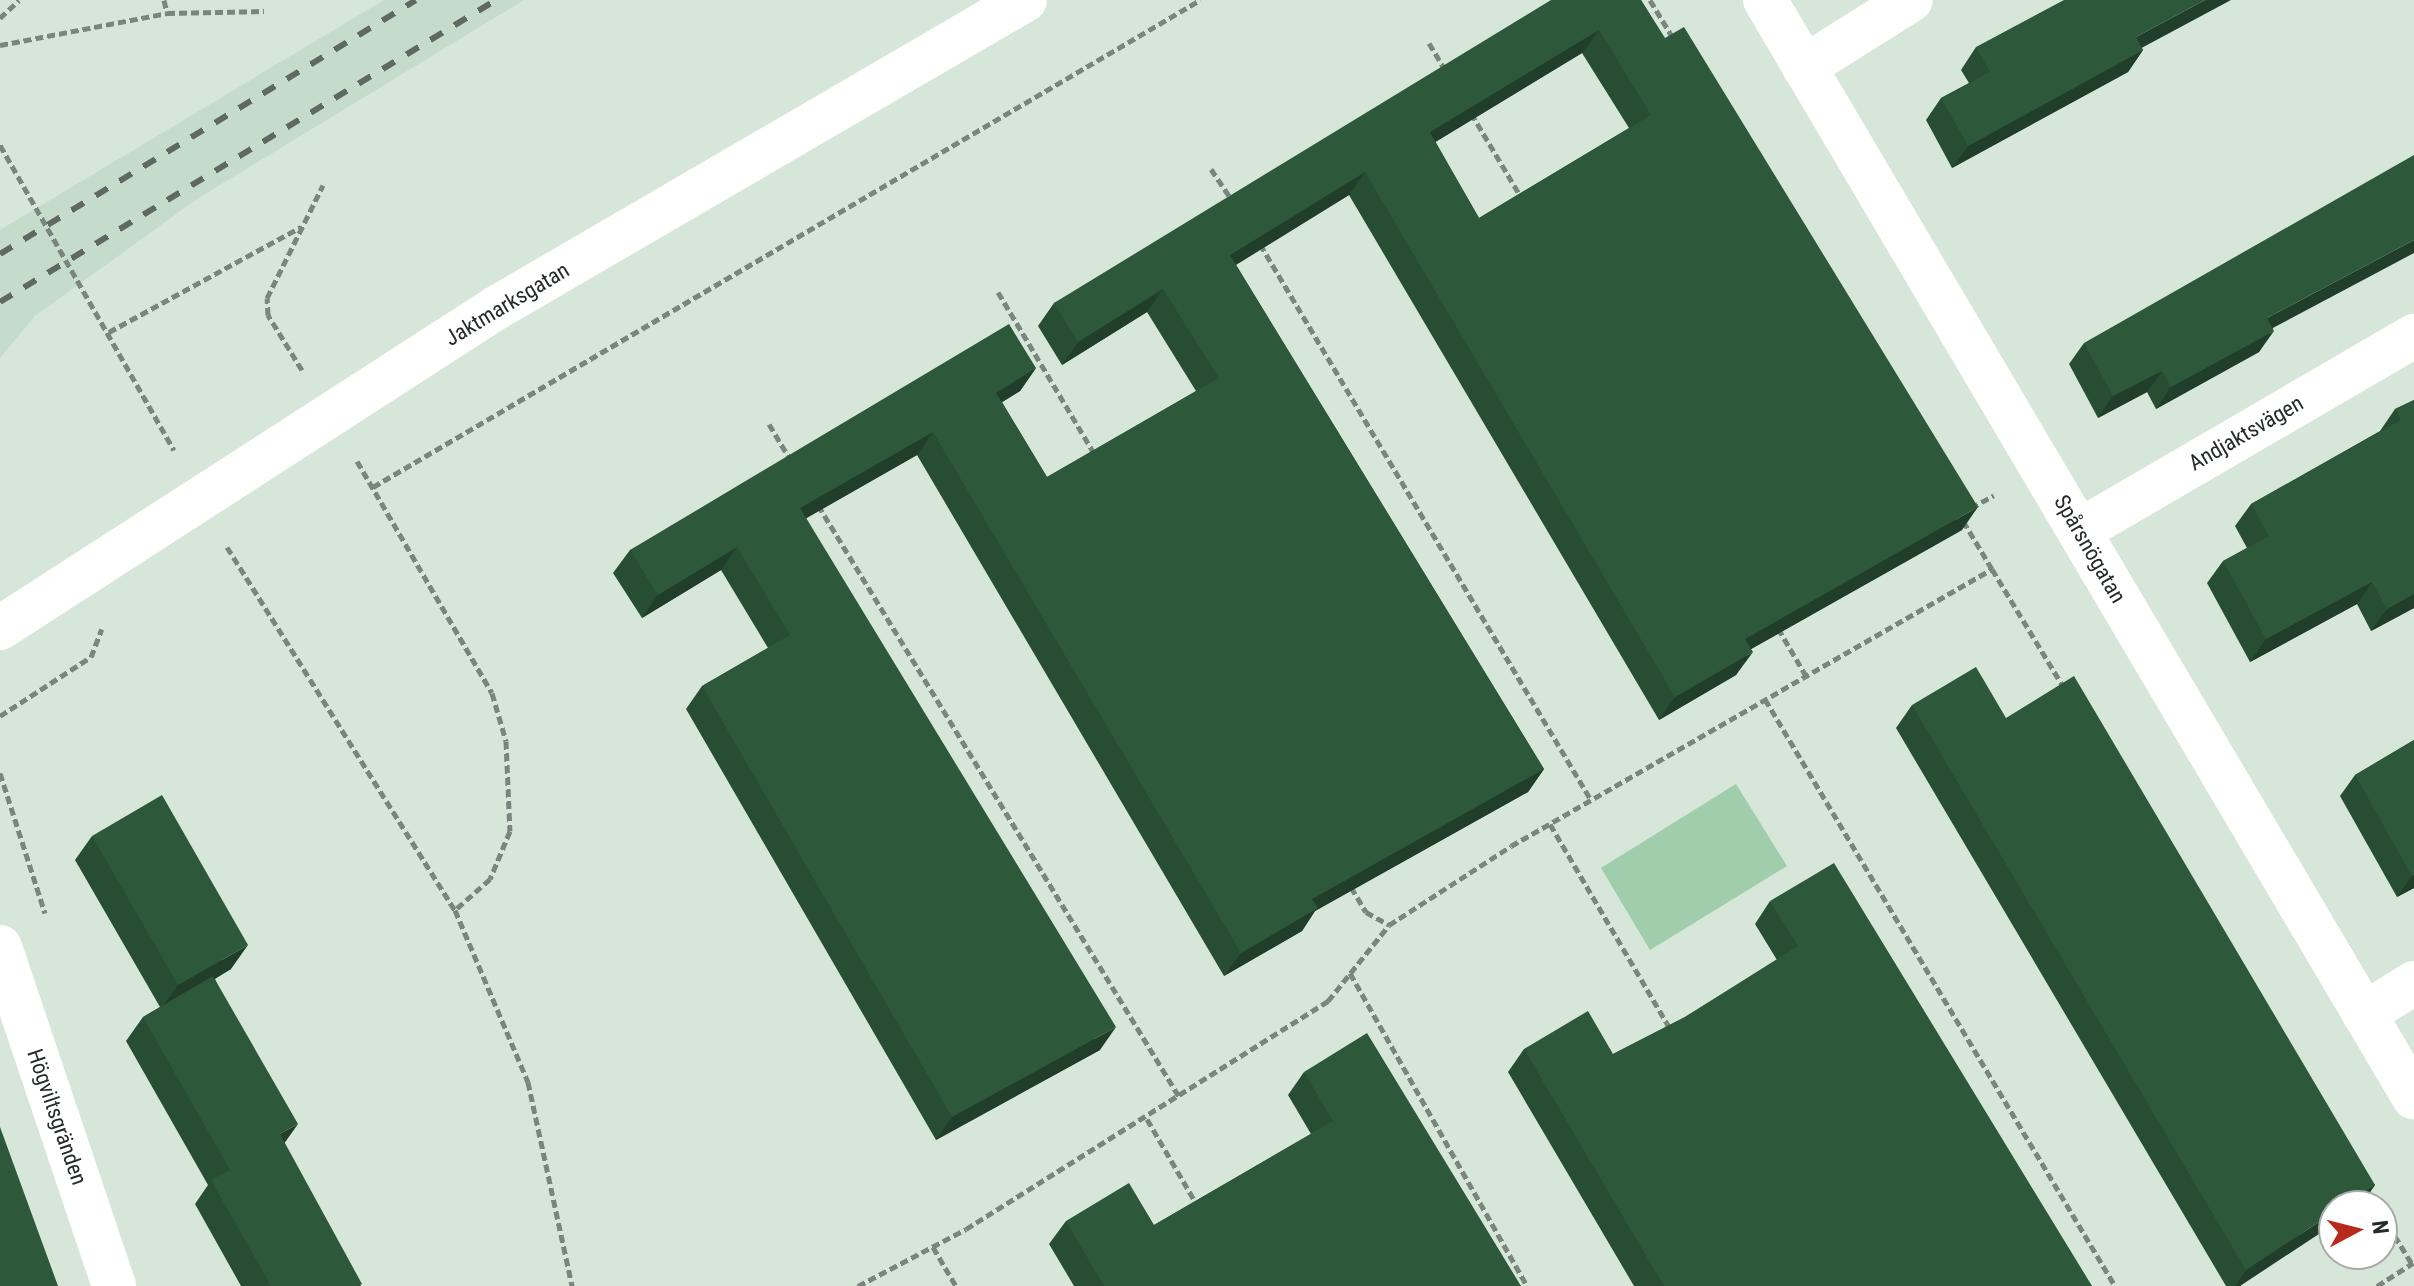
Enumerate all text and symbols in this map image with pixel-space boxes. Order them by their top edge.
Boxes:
street label: Jaktmarksgatan [440,257,574,351]
street label: Andjaktsvägen [2184,390,2308,476]
street label: Spårsnögatan [2048,490,2132,608]
street label: Högviltsgränden [21,1046,93,1188]
north arrow [2318,1190,2398,1270]
text: N [2367,1219,2394,1235]

